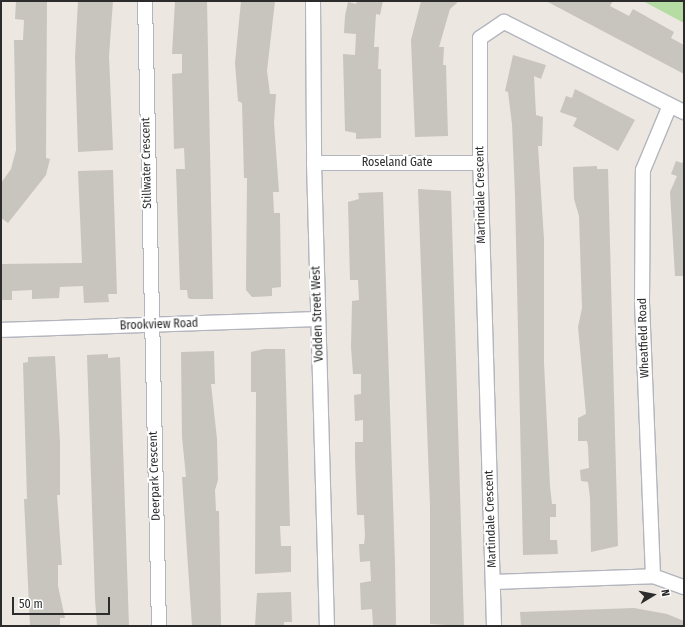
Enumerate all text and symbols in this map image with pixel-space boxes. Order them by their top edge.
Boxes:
street label: Stillwater Crescent [139,117,155,209]
street label: Martindale Crescent [473,146,489,244]
street label: Roseland Gate [362,156,432,170]
street label: Vodden Street West [309,266,327,362]
street label: Wheatfield Road [635,298,653,378]
street label: Brookview Road [120,316,198,334]
street label: Deerpark Crescent [146,431,164,521]
street label: Martindale Crescent [482,470,500,568]
north arrow [633,575,673,615]
text: N [658,588,672,597]
scale bar [14,589,112,615]
text: 50 m [19,597,43,611]

